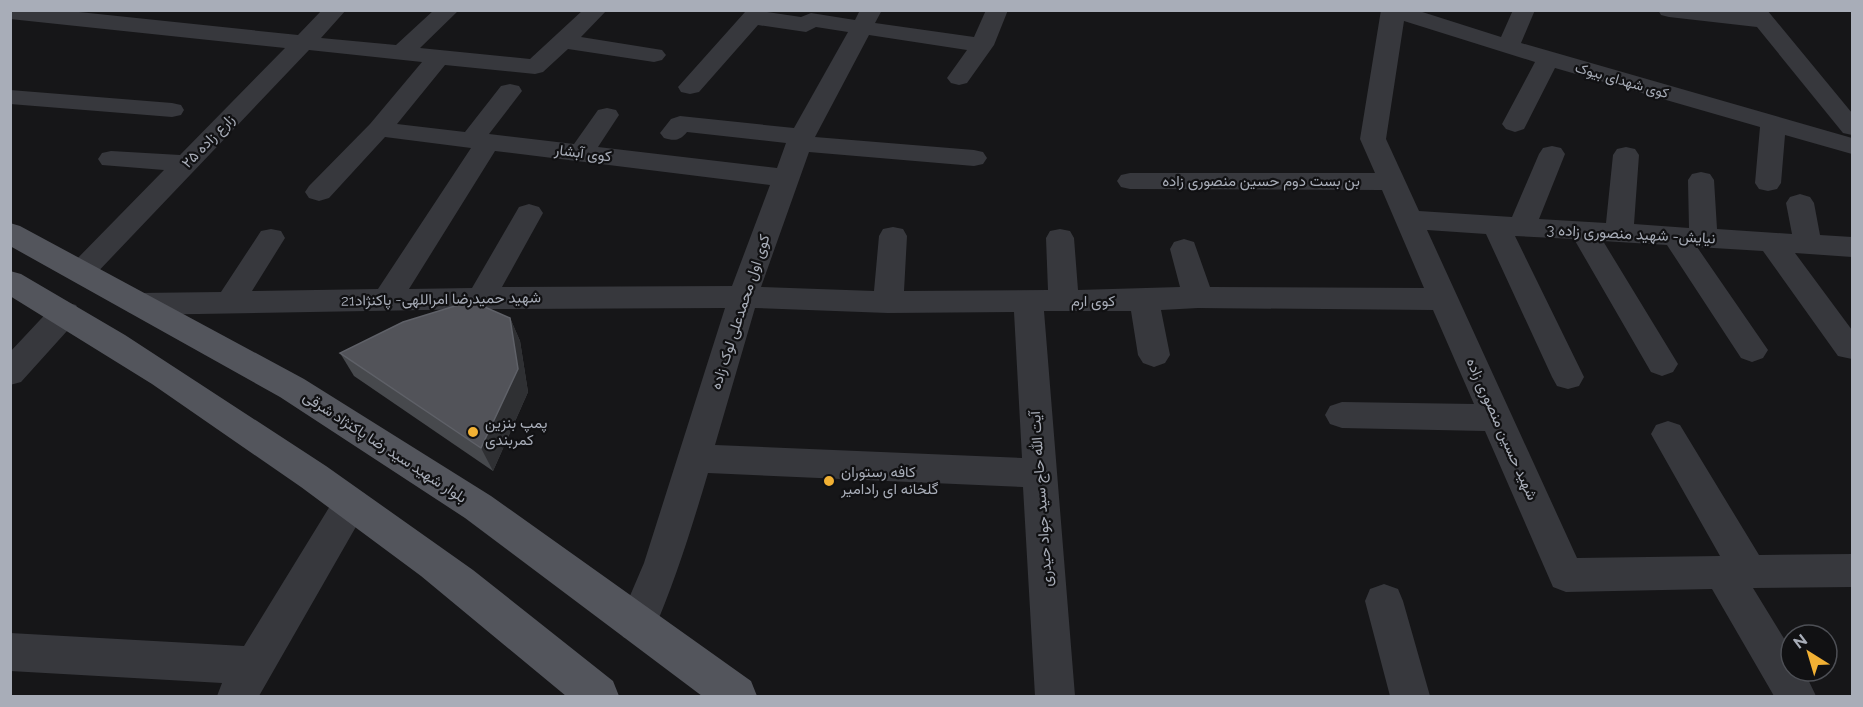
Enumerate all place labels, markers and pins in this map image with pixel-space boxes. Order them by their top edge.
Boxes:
place label: پمپ بنزین کمربندی [485,414,547,450]
marker: پمپ بنزین کمربندی [466,425,480,439]
place label: کافه رستوران گلخانه ای رادامیر [840,463,939,499]
marker: کافه رستوران گلخانه ای رادامیر [822,474,836,488]

